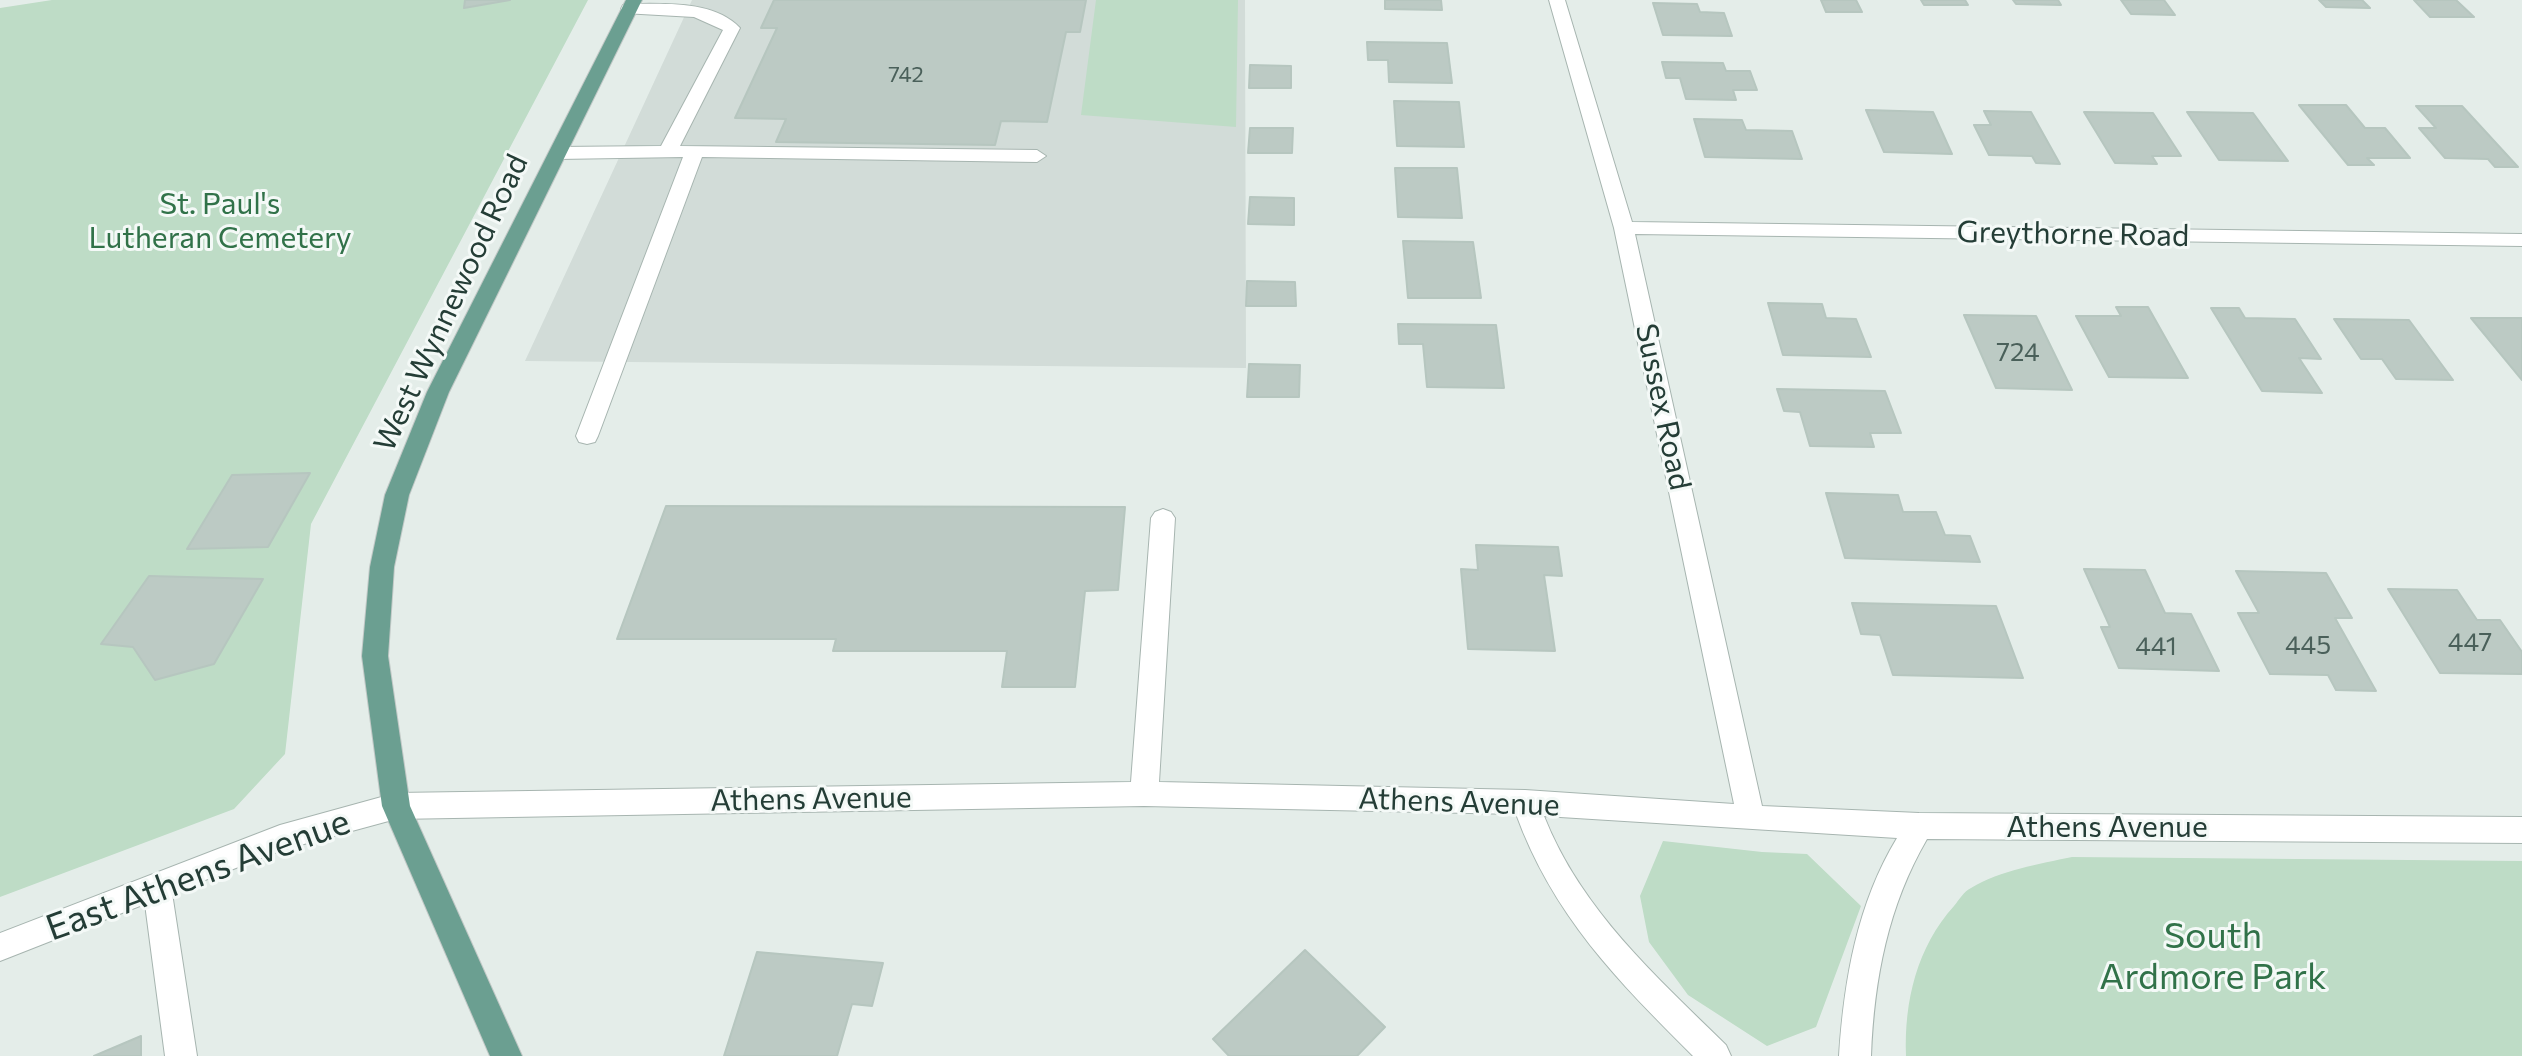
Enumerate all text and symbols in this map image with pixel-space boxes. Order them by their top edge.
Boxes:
house number: 742 [888,62,924,88]
street label: West Wynnewood Road [366,149,536,457]
park label: St. Paul's Lutheran Cemetery [88,186,352,256]
street label: Greythorne Road [1956,214,2190,254]
street label: Sussex Road [1628,321,1698,493]
house number: 724 [1996,336,2040,368]
house number: 447 [2448,626,2492,658]
house number: 445 [2285,629,2331,661]
house number: 441 [2135,630,2177,662]
street label: Athens Avenue [710,779,912,819]
street label: Athens Avenue [1358,780,1560,824]
street label: East Athens Avenue [40,800,356,950]
street label: Athens Avenue [2006,809,2208,845]
park label: South Ardmore Park [2099,914,2327,999]

